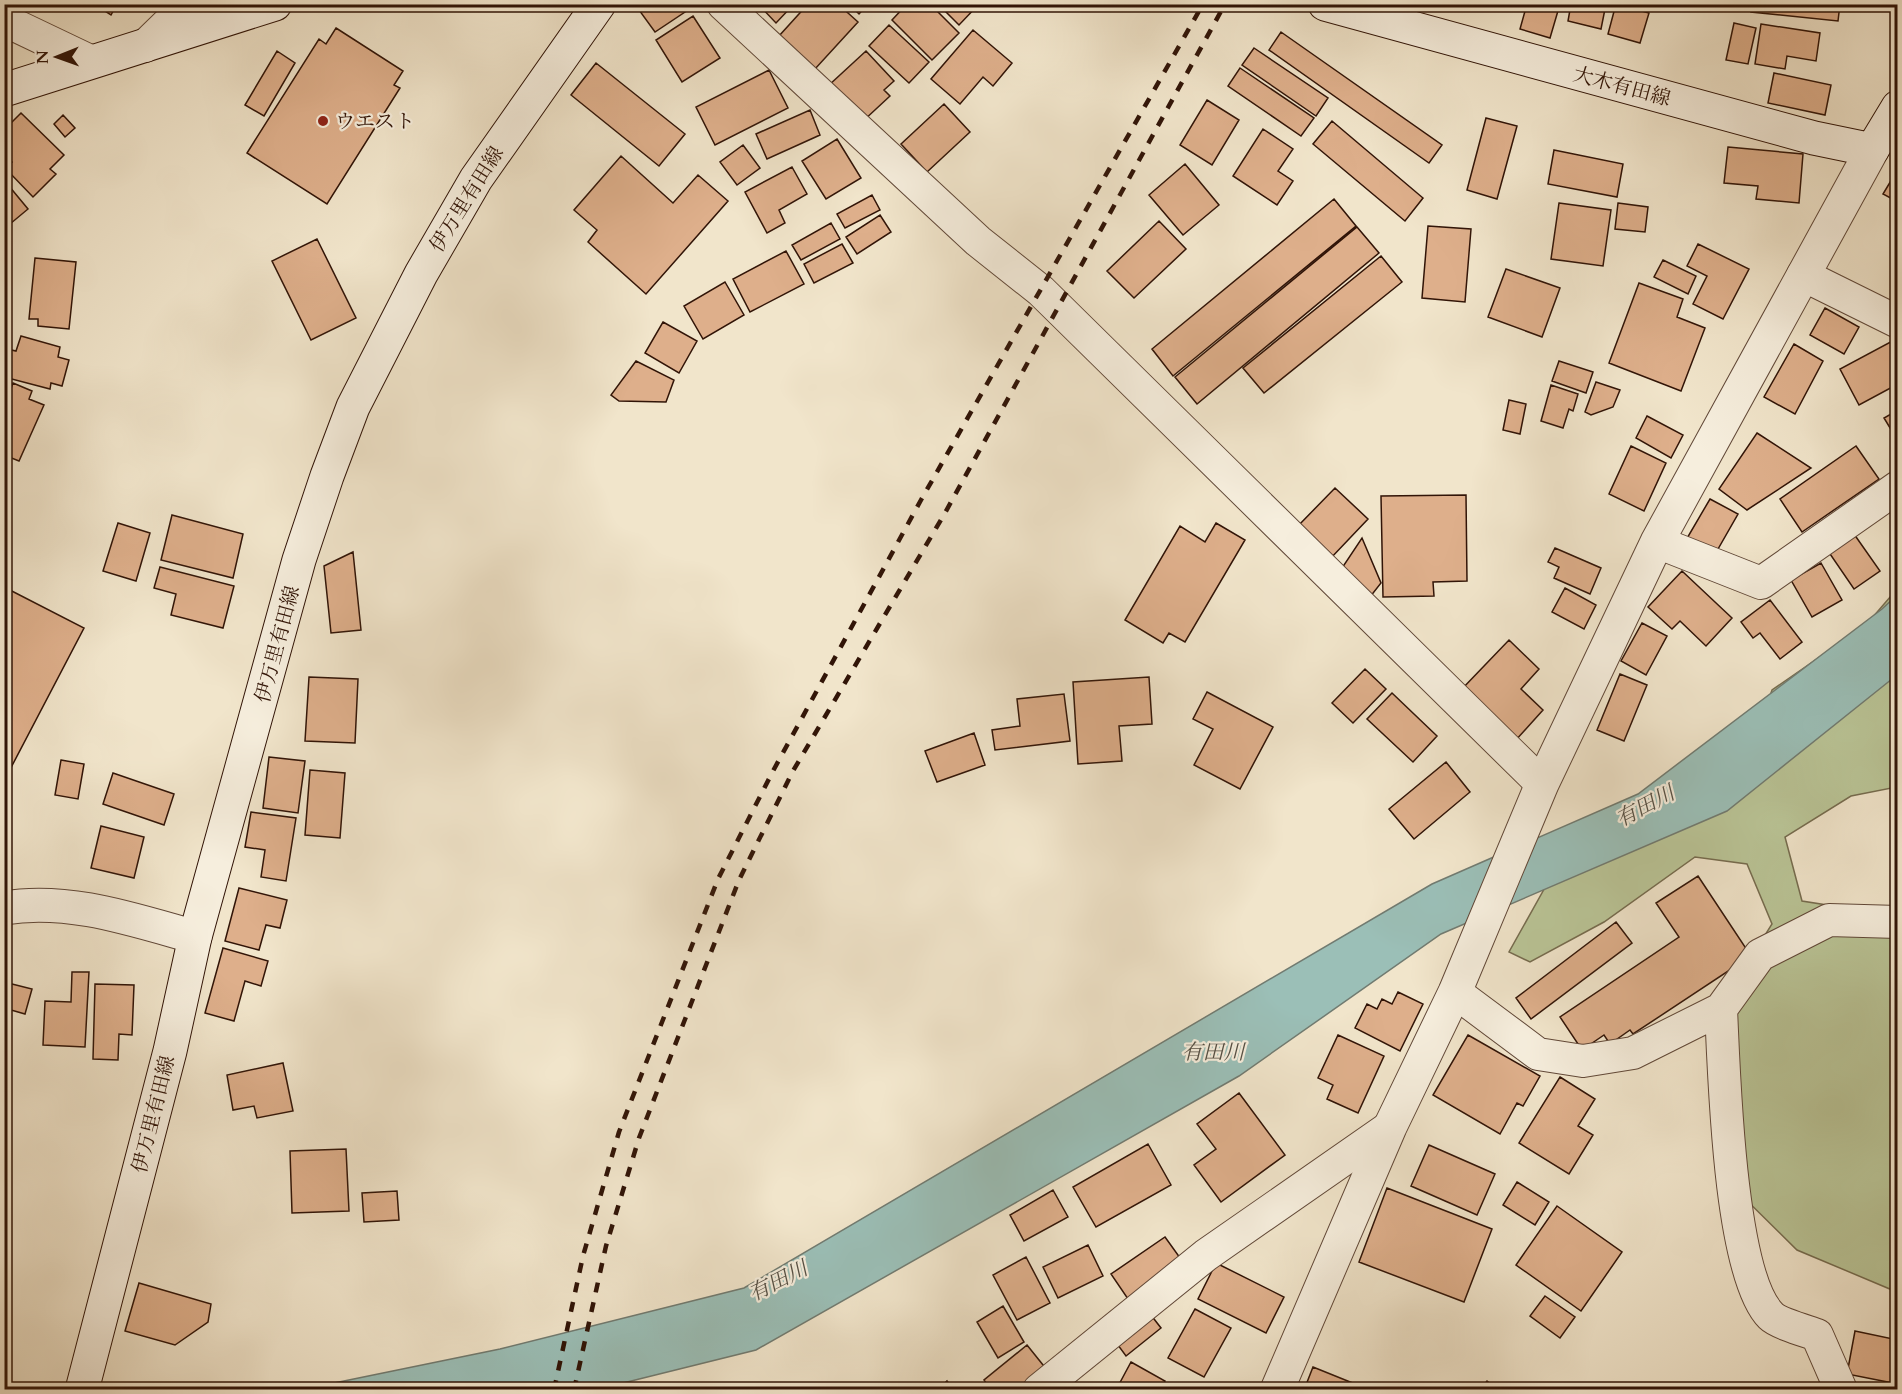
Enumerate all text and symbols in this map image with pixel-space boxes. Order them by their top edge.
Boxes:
north arrow [27,27,87,87]
text: N [32,50,54,64]
street label: 大木有田線 [1570,61,1674,112]
place label: ウエスト [335,108,415,135]
marker: ウエスト [316,114,330,128]
street label: 伊万里有田線 [423,141,510,257]
street label: 伊万里有田線 [249,583,306,706]
water label: 有田川 [1611,778,1682,834]
water label: 有田川 [1182,1038,1246,1067]
street label: 伊万里有田線 [126,1053,181,1176]
water label: 有田川 [744,1253,815,1309]

